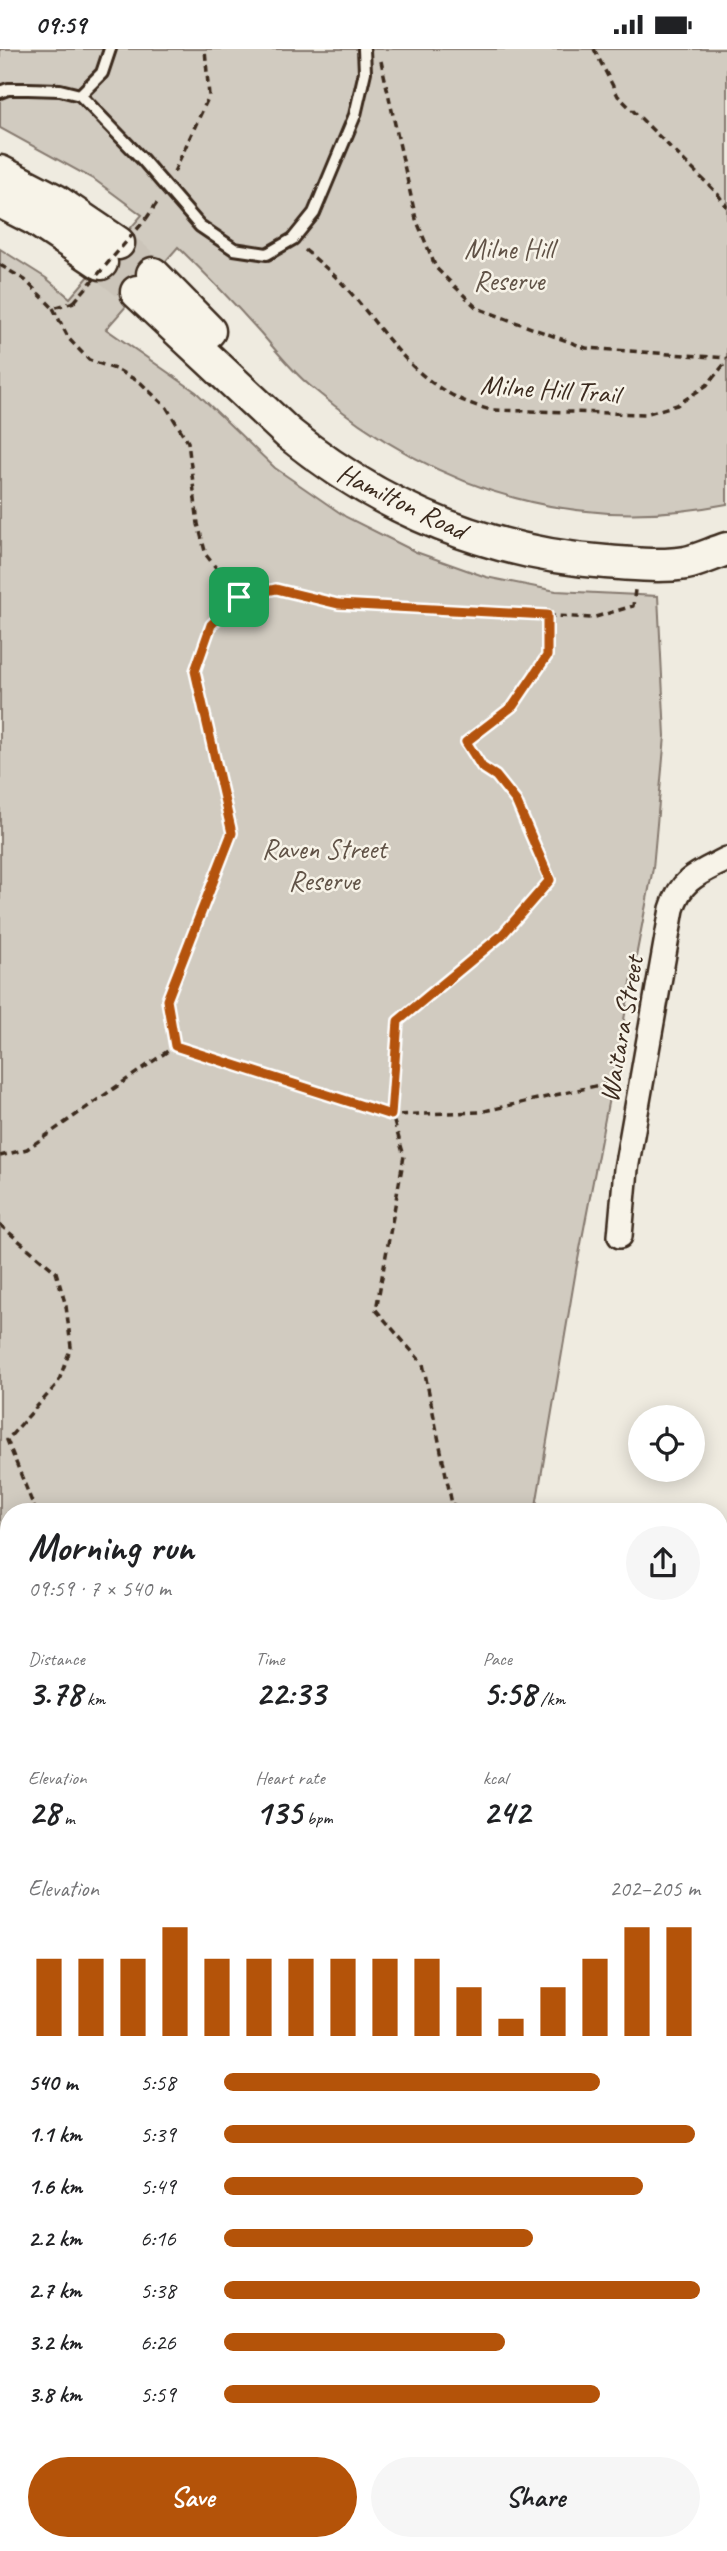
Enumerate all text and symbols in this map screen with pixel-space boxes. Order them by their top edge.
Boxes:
text: 09:59 [35,8,86,41]
park label: Milne Hill Reserve [464,231,559,298]
street label: Milne Hill Trail [479,367,626,412]
street label: Hamilton Road [332,455,476,549]
pin [209,567,269,627]
icon: arrive [220,578,258,616]
park label: Raven Street Reserve [262,831,389,898]
street label: Waitara Street [591,950,652,1105]
map controls [628,1405,705,1482]
button: locate [628,1405,705,1482]
text: Morning run [28,1524,194,1571]
button: share [626,1526,700,1600]
text: 09:59 · 7 × 540 m [28,1574,171,1603]
text: Distance [28,1647,85,1671]
text: Time [255,1647,284,1671]
text: Pace [483,1647,512,1671]
text: 3.78 [28,1671,82,1716]
text: 22:33 [255,1671,325,1716]
text: 5:58 [483,1671,536,1716]
text: km [82,1687,105,1711]
text: /km [536,1687,565,1711]
text: Elevation [28,1766,86,1790]
text: Heart rate [255,1766,325,1790]
text: kcal [483,1766,508,1790]
text: 28 [28,1790,60,1835]
text: 135 [255,1790,302,1835]
text: 242 [483,1790,530,1835]
text: m [60,1806,75,1830]
text: bpm [302,1806,333,1830]
text: Elevation [28,1874,99,1903]
text: 202–205 m [609,1874,700,1903]
text: 540 m [28,2068,77,2097]
text: 5:58 [140,2068,176,2097]
text: 1.1 km [28,2120,82,2149]
text: 5:39 [140,2120,176,2149]
text: 1.6 km [28,2172,82,2201]
text: 5:49 [140,2172,176,2201]
text: 2.2 km [28,2224,82,2253]
text: 6:16 [140,2224,176,2253]
text: 2.7 km [28,2276,81,2305]
text: 5:38 [140,2276,176,2305]
text: 3.2 km [28,2328,82,2357]
text: 6:26 [140,2328,176,2357]
text: 3.8 km [28,2380,82,2409]
text: 5:59 [140,2380,176,2409]
button: Save [28,2457,357,2537]
button: Share [371,2457,700,2537]

